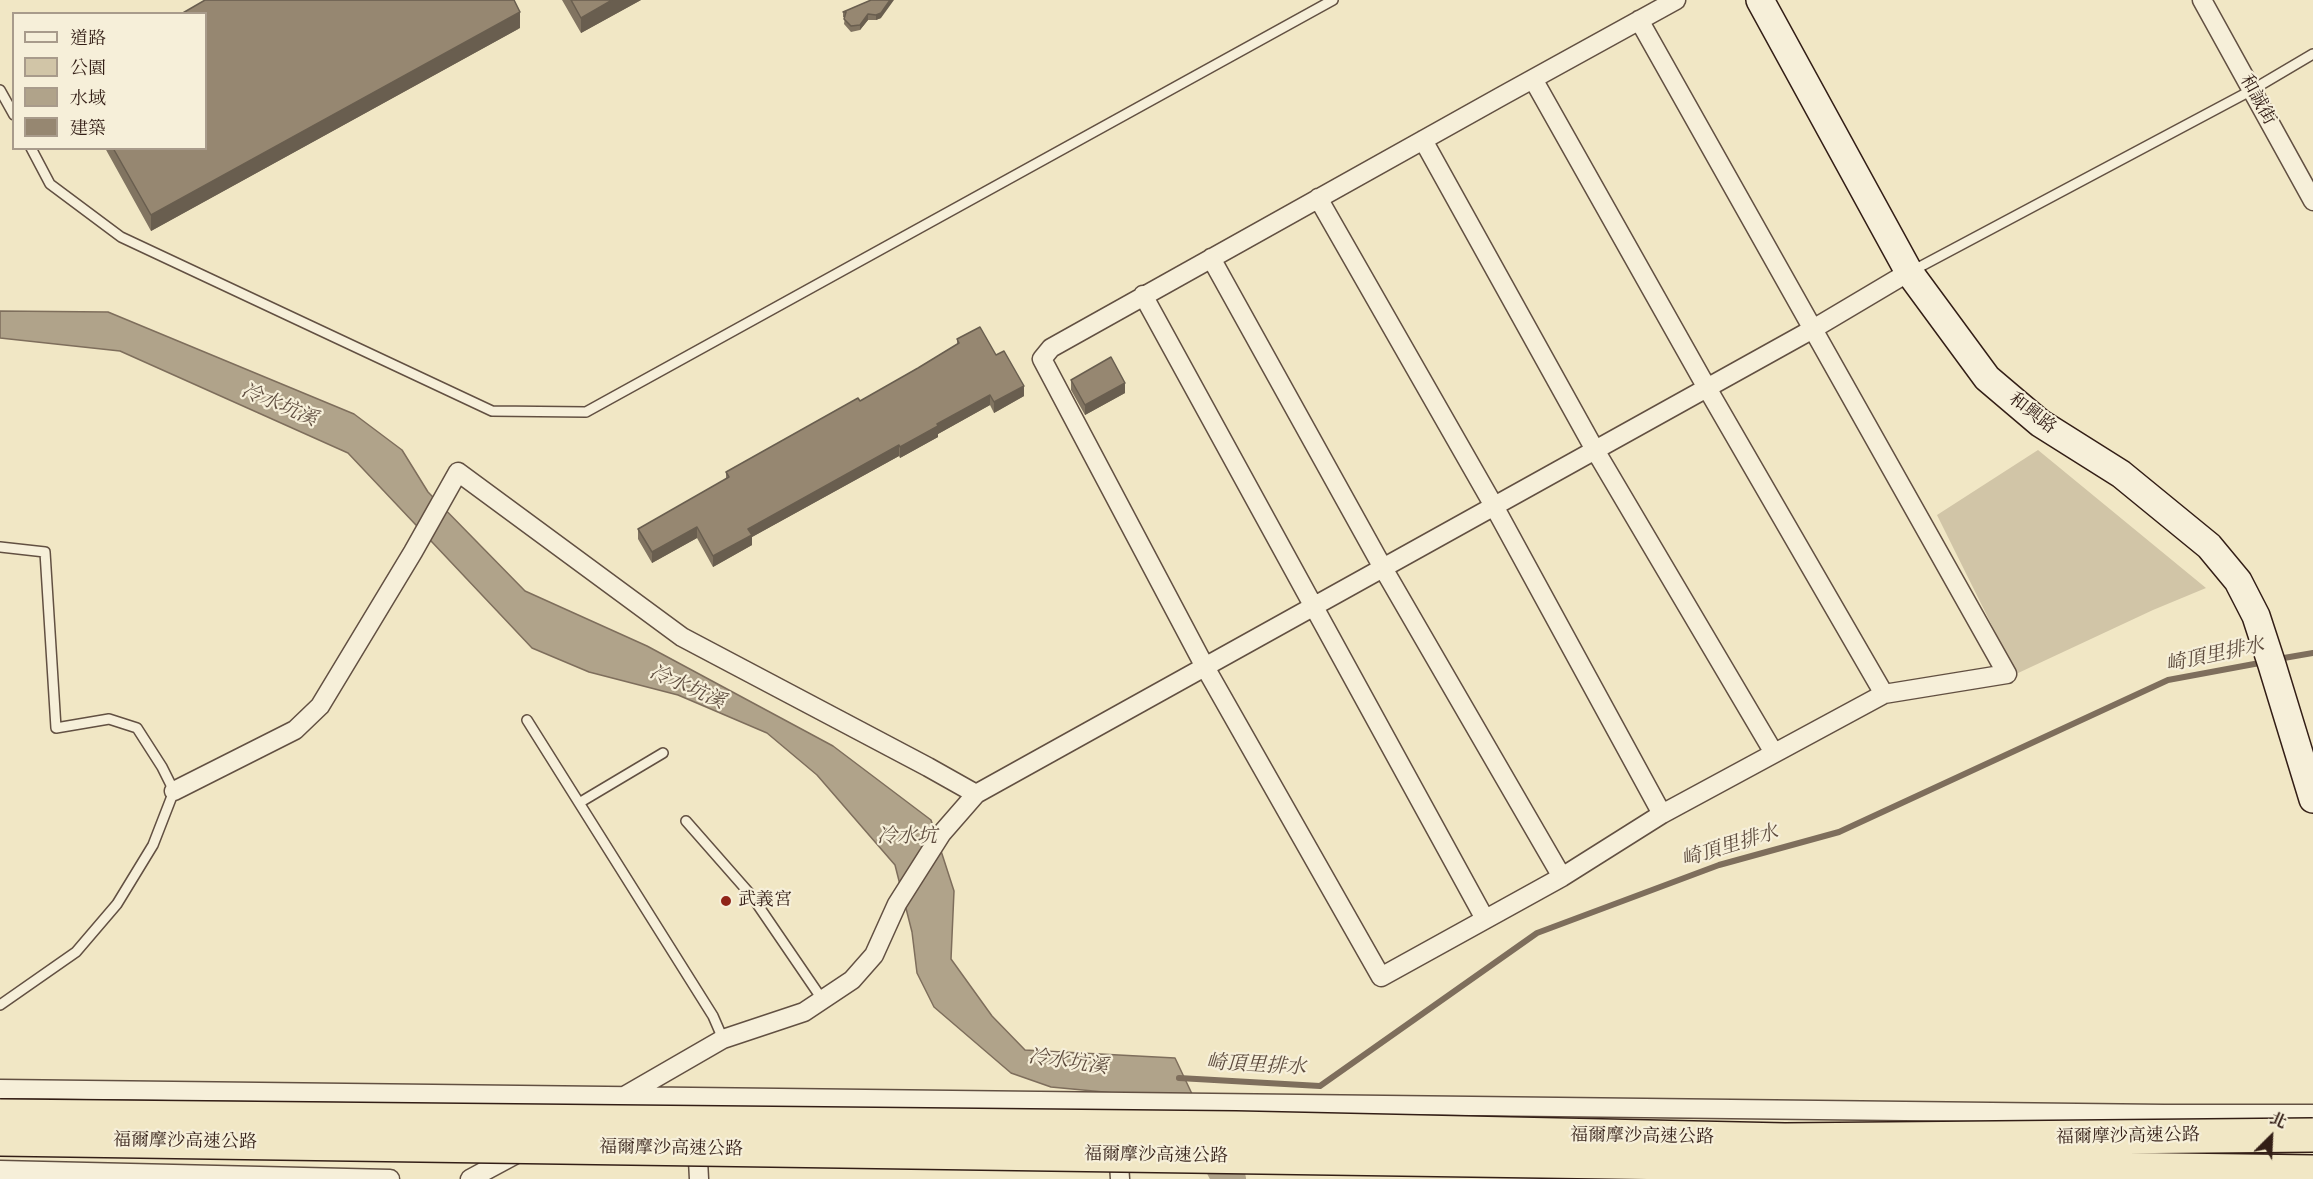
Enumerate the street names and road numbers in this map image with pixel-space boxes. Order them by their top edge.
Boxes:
street label: 和誠街 [2234,71,2280,129]
street label: 和興路 [2004,389,2060,439]
street label: 福爾摩沙高速公路 [1570,1125,1714,1149]
street label: 福爾摩沙高速公路 [2056,1125,2200,1149]
street label: 福爾摩沙高速公路 [113,1130,257,1154]
street label: 福爾摩沙高速公路 [599,1137,743,1161]
street label: 福爾摩沙高速公路 [1084,1144,1228,1168]

